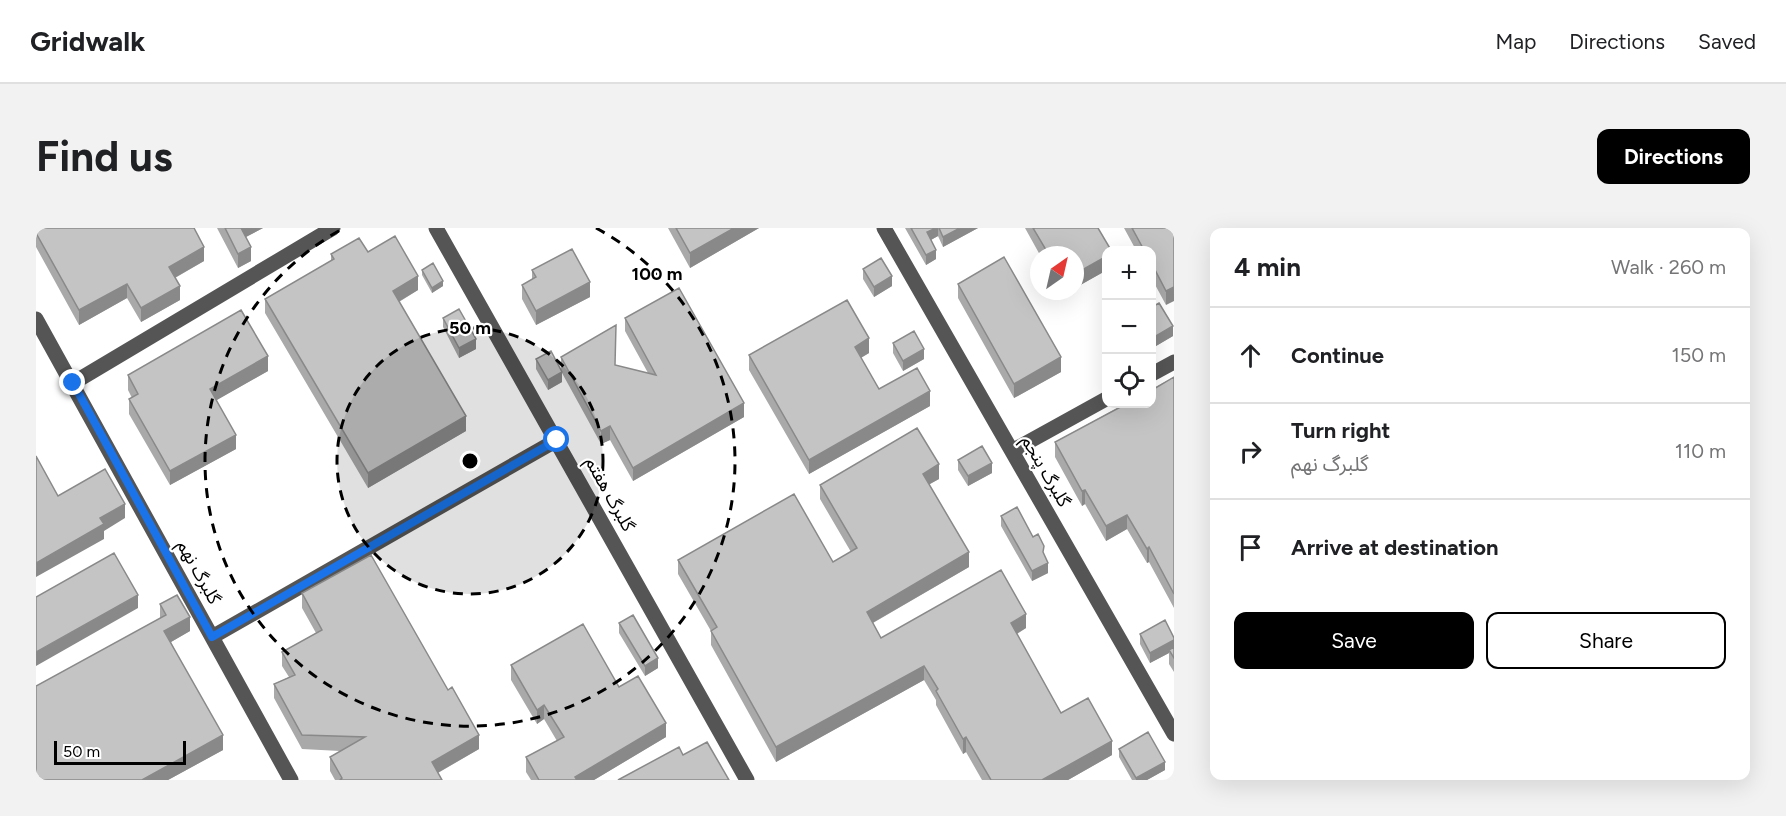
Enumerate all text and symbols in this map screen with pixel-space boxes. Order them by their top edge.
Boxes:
text: Gridwalk [30,24,145,58]
text: Map [1495,29,1536,54]
text: Directions [1569,29,1665,54]
text: Saved [1698,29,1756,54]
button: Directions [1597,129,1750,184]
text: Find us [36,131,173,182]
north arrow [1030,246,1084,300]
map controls [1102,246,1156,408]
button: + [1102,246,1156,300]
text: 4 min [1234,251,1301,283]
text: Walk · 260 m [1611,255,1726,279]
text: 100 m [632,263,682,285]
button: − [1102,300,1156,354]
text: 50 m [449,317,491,339]
icon: ahead [1234,339,1267,372]
text: Continue [1291,342,1384,369]
text: 150 m [1671,343,1726,367]
button: locate [1102,354,1156,408]
route end [59,369,85,395]
text: Turn right [1291,417,1390,444]
route start [543,426,569,452]
street label: گلبرگ پنجم [1015,431,1076,512]
icon: right [1234,435,1267,468]
text: 110 m [1675,439,1726,463]
centre of rings [460,451,480,471]
text: گلبرگ نهم [1291,452,1368,476]
street label: گلبرگ هفتم [579,453,640,537]
icon: arrive [1234,531,1267,564]
text: Arrive at destination [1291,534,1499,561]
street label: گلبرگ نهم [171,536,226,609]
button: Save [1234,612,1474,669]
button: Share [1486,612,1726,669]
scale bar [54,738,186,766]
text: 50 m [63,742,100,761]

